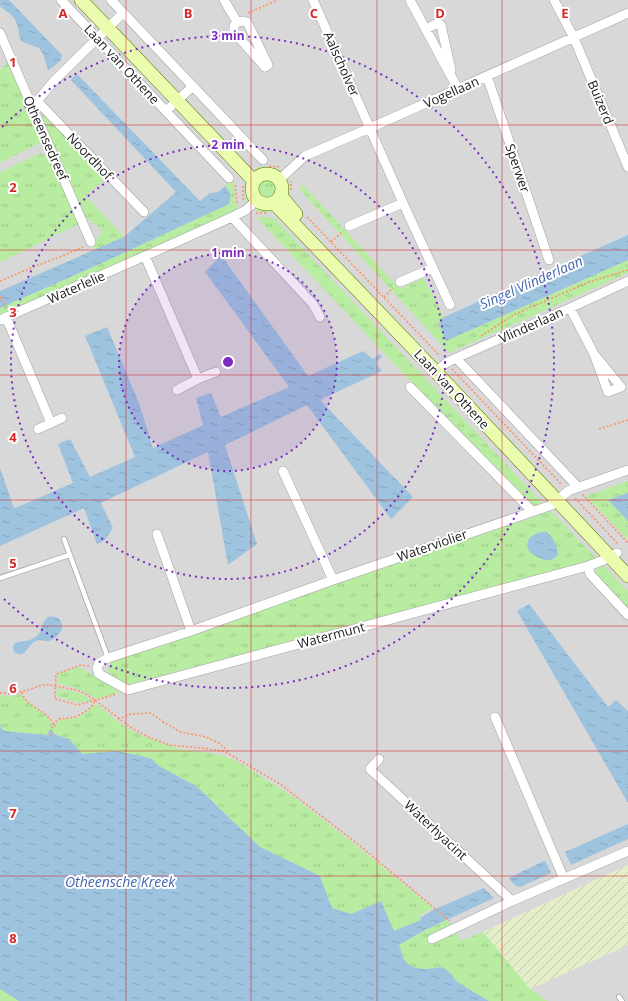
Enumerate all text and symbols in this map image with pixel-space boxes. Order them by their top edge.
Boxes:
text: A [59,4,68,22]
text: B [184,4,193,22]
text: C [310,4,318,22]
text: D [435,4,445,22]
text: E [561,4,569,22]
street label: Laan van Othene [80,20,164,108]
text: 3 min [211,27,245,44]
street label: Aalscholver [320,29,365,100]
text: 1 [9,53,17,71]
street label: Vogellaan [420,72,482,112]
street label: Buizerd [584,77,618,127]
street label: Otheensedreef [19,93,73,184]
street label: Noordhof [63,129,117,184]
text: 2 min [211,136,245,153]
street label: Sperwer [501,141,535,195]
text: 2 [9,178,17,196]
text: 1 min [211,244,245,261]
water label: Singel Vlinderlaan [476,251,586,313]
street label: Waterlelie [45,266,107,308]
text: 3 [9,303,17,321]
street label: Vlinderlaan [496,303,566,347]
street label: Laan van Othene [410,345,494,433]
centre of rings [221,355,235,369]
text: 4 [9,428,17,446]
street label: Waterviolier [394,524,470,565]
text: 5 [9,554,17,572]
street label: Watermunt [295,617,367,653]
text: 6 [9,679,17,697]
street label: Waterhyacint [400,796,472,864]
text: 7 [9,804,17,822]
water label: Otheensche Kreek [65,872,176,891]
text: 8 [9,929,17,947]

